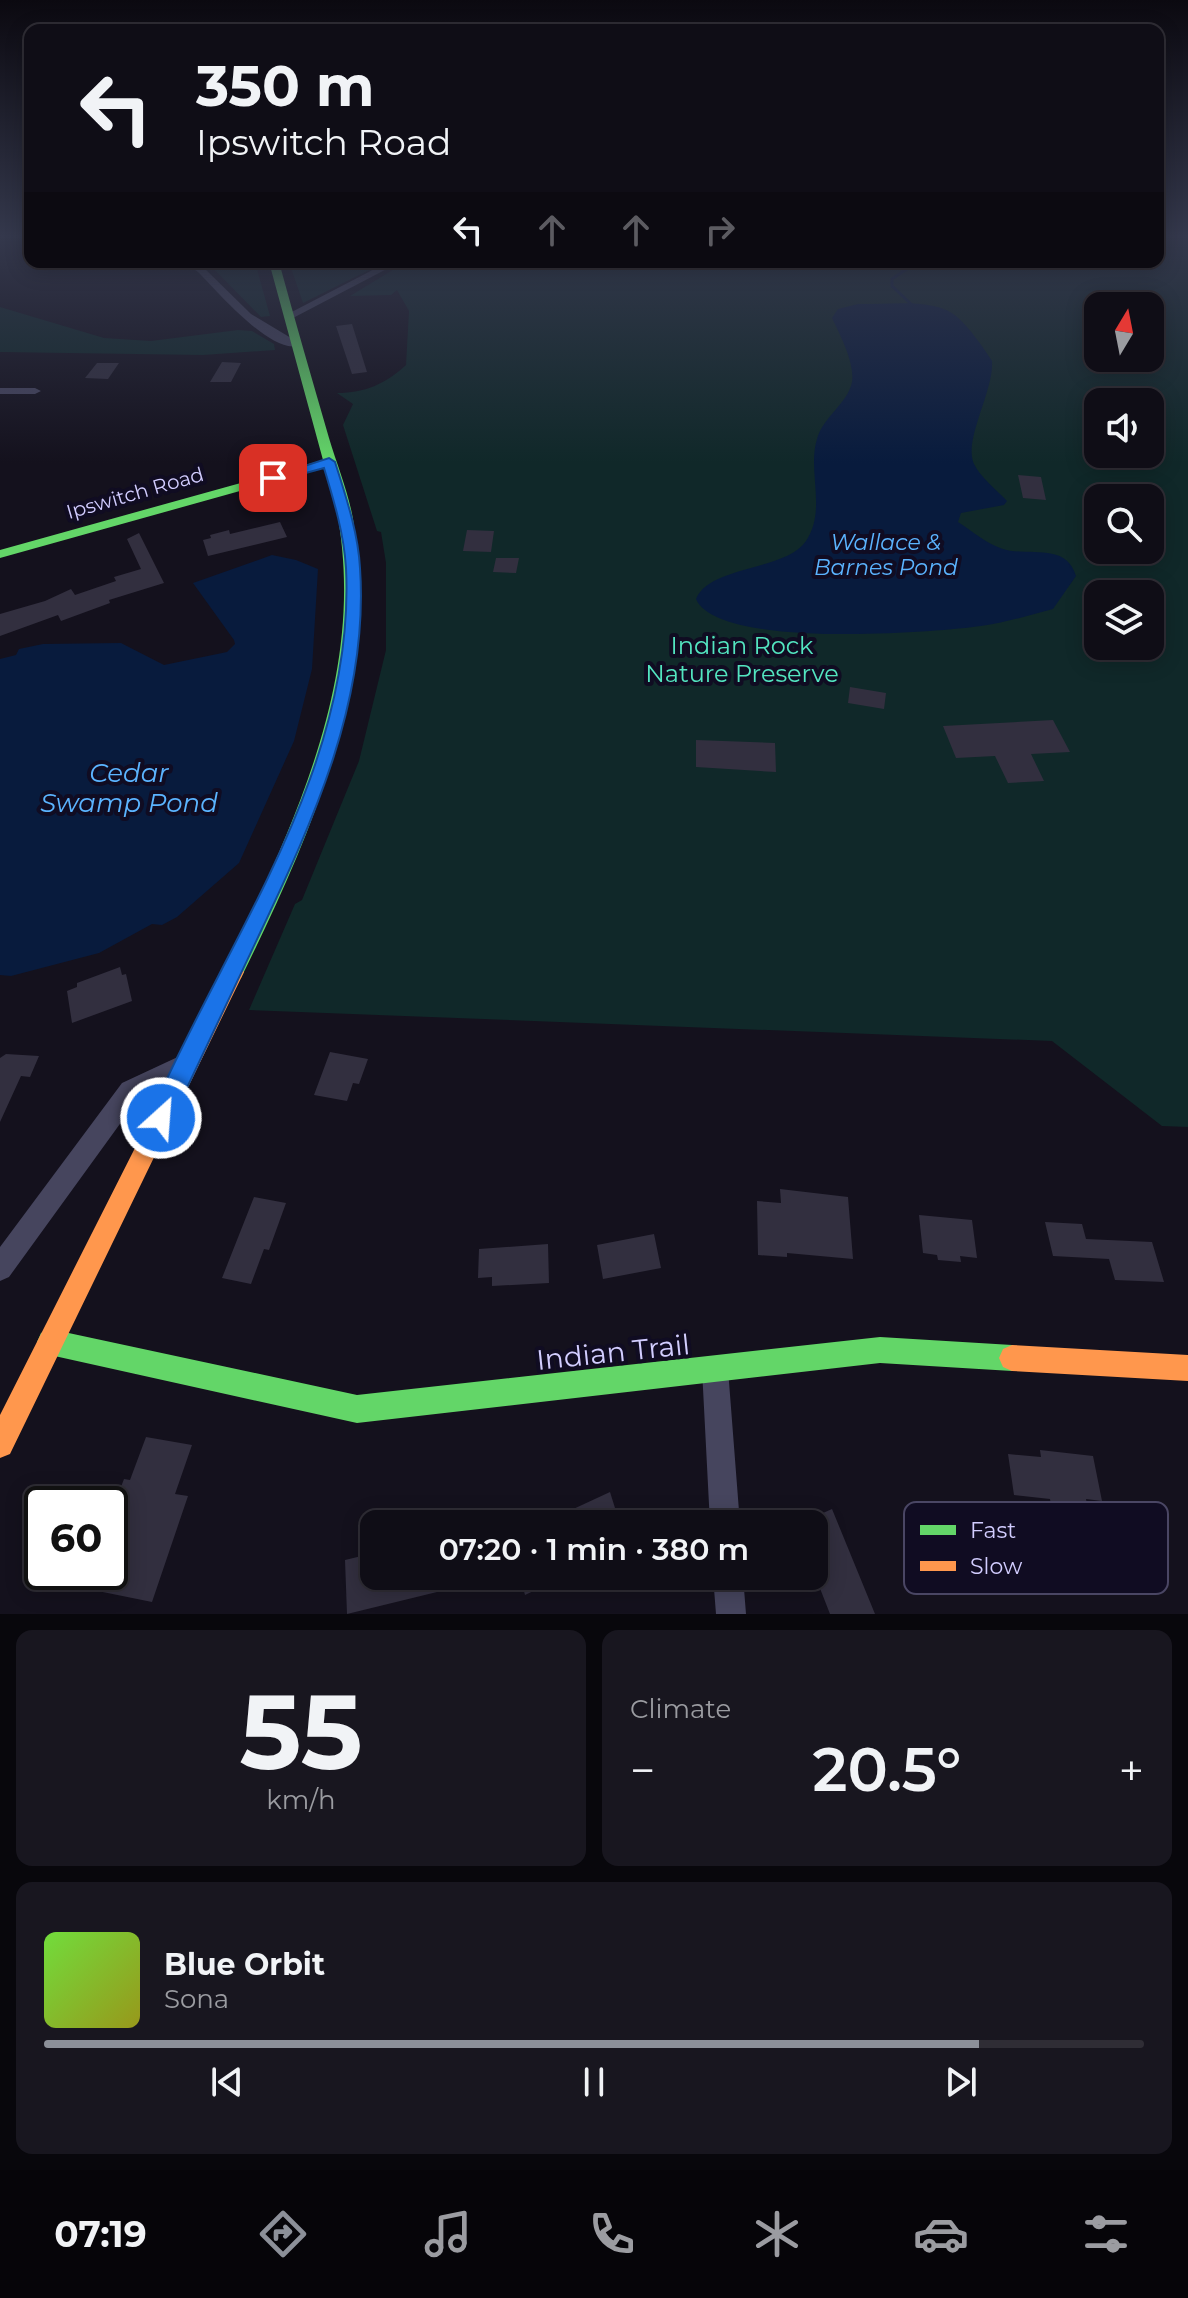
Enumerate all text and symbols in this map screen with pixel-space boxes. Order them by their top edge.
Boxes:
text: 350 m [196,52,375,120]
icon: left [64,56,168,160]
text: Ipswitch Road [196,120,451,164]
icon: left [446,208,490,252]
icon: ahead [530,208,574,252]
icon: ahead [614,208,658,252]
icon: right [698,208,742,252]
north arrow [1084,292,1164,372]
map controls [1084,292,1164,660]
button: sound [1084,388,1164,468]
pin [239,444,307,512]
icon: arrive [251,456,295,500]
street label: Ipswitch Road [64,462,206,524]
button: search [1084,484,1164,564]
water label: Wallace & Barnes Pond [814,529,958,581]
button: layers [1084,580,1164,660]
park label: Indian Rock Nature Preserve [645,631,839,688]
water label: Cedar Swamp Pond [40,757,218,819]
position arrow [119,1076,203,1160]
street label: Indian Trail [535,1327,691,1377]
speed limit sign: 60 [24,1486,128,1590]
legend [904,1502,1168,1594]
text: Fast [970,1517,1016,1544]
text: 07:20 · 1 min · 380 m [439,1531,749,1568]
text: Slow [970,1553,1023,1580]
text: 55 [239,1668,363,1795]
text: Climate [630,1693,731,1725]
text: 20.5° [813,1733,961,1806]
text: − [630,1743,655,1797]
text: + [1119,1743,1144,1797]
text: km/h [266,1784,336,1816]
text: Blue Orbit [164,1946,325,1983]
text: Sona [164,1983,229,2015]
icon: previous [205,2060,249,2104]
icon: pause [572,2060,616,2104]
icon: next [939,2060,983,2104]
icon: directions [255,2206,311,2262]
icon: music [420,2206,476,2262]
icon: phone [584,2206,640,2262]
icon: climate [749,2206,805,2262]
icon: car [913,2206,969,2262]
icon: filters [1078,2206,1134,2262]
text: 07:19 [54,2212,147,2256]

